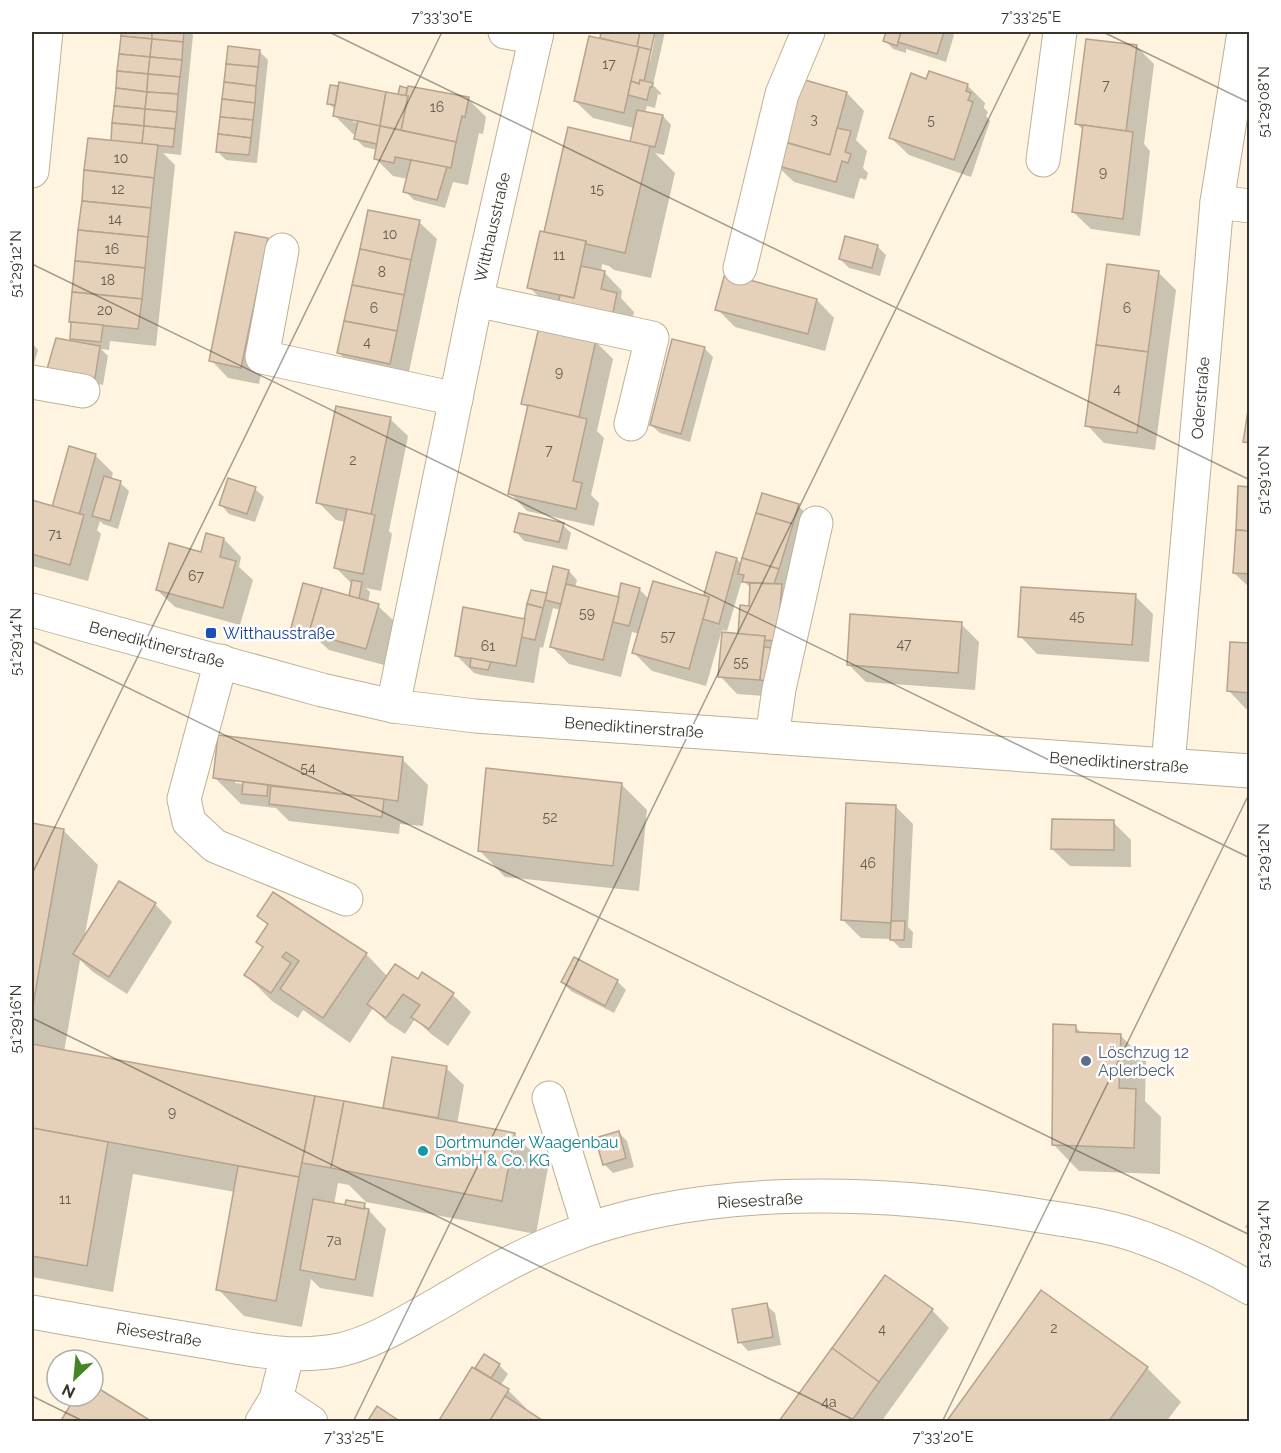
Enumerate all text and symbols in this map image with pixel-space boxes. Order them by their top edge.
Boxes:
text: 7°33'30"E [411,8,473,26]
text: 7°33'25"E [1001,8,1061,26]
house number: 17 [602,56,616,72]
text: 51°29'08"N [1255,66,1273,138]
house number: 7 [1102,77,1110,93]
house number: 16 [430,99,444,115]
house number: 3 [810,111,818,127]
house number: 5 [927,112,935,128]
house number: 10 [114,150,128,166]
house number: 9 [1099,164,1107,180]
street label: Witthausstraße [471,170,514,284]
house number: 12 [111,181,125,197]
house number: 15 [590,181,604,197]
house number: 14 [108,211,122,227]
house number: 10 [383,226,397,242]
text: 51°29'12"N [7,230,25,298]
house number: 16 [105,241,119,257]
house number: 11 [553,247,565,263]
house number: 8 [378,264,386,280]
house number: 18 [101,272,115,288]
house number: 6 [370,300,378,316]
house number: 6 [1123,300,1131,316]
house number: 20 [97,302,113,318]
house number: 4 [363,334,371,350]
street label: Oderstraße [1187,356,1214,440]
house number: 9 [555,364,563,380]
house number: 4 [1113,381,1121,397]
house number: 7 [545,442,553,458]
text: 51°29'10"N [1255,446,1273,514]
house number: 2 [349,452,357,468]
house number: 71 [48,526,62,542]
house number: 67 [188,568,204,584]
house number: 59 [579,605,595,621]
text: 51°29'14"N [7,608,25,676]
house number: 45 [1069,608,1085,624]
street label: Benediktinerstraße [87,617,227,672]
place label: Witthausstraße [223,624,335,643]
marker: Witthausstraße [204,626,218,640]
house number: 57 [660,628,676,644]
house number: 47 [896,636,912,652]
house number: 61 [481,638,495,654]
house number: 55 [733,654,749,670]
street label: Benediktinerstraße [564,713,704,742]
street label: Benediktinerstraße [1049,748,1189,777]
house number: 54 [300,760,316,776]
house number: 52 [543,809,557,825]
text: 51°29'12"N [1255,823,1273,891]
house number: 46 [860,855,876,871]
text: 51°29'16"N [7,985,25,1053]
place label: Löschzug 12 Aplerbeck [1098,1043,1189,1080]
marker: Löschzug 12 Aplerbeck [1079,1054,1093,1068]
house number: 9 [168,1104,176,1120]
place label: Dortmunder Waagenbau GmbH & Co. KG [435,1133,619,1170]
marker: Dortmunder Waagenbau GmbH & Co. KG [416,1144,430,1158]
street label: Riesestraße [717,1189,803,1212]
house number: 11 [59,1191,71,1207]
text: 51°29'14"N [1255,1200,1273,1268]
house number: 7a [326,1232,342,1248]
street label: Riesestraße [115,1318,203,1351]
house number: 2 [1050,1320,1058,1336]
house number: 4 [878,1321,886,1337]
north arrow [45,1348,105,1408]
text: N [59,1380,78,1402]
house number: 4a [821,1394,837,1410]
text: 7°33'25"E [324,1428,384,1446]
text: 7°33'20"E [912,1428,974,1446]

